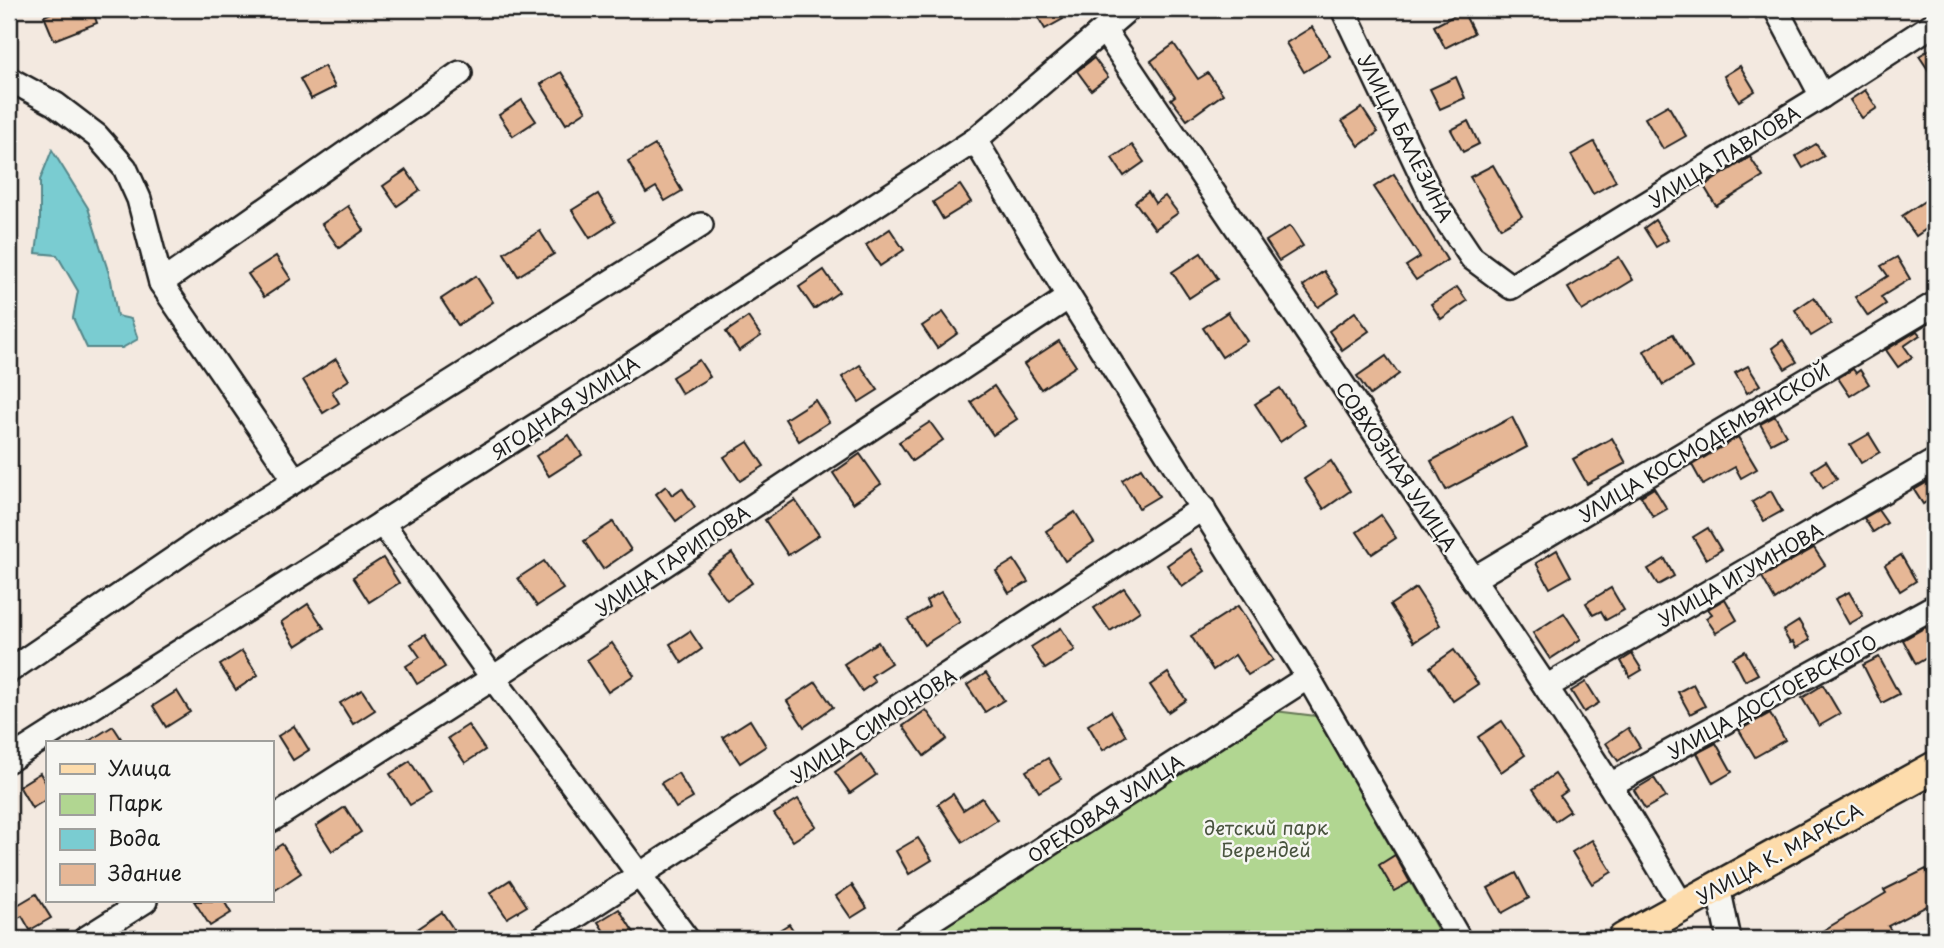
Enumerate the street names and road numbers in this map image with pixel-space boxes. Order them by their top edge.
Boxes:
street label: УЛИЦА БАЛЕЗИНА [1352,49,1460,227]
street label: УЛИЦА ПАВЛОВА [1643,98,1805,214]
street label: ЯГОДНАЯ УЛИЦА [485,349,644,466]
street label: УЛИЦА КОСМОДЕМЬЯНСКОЙ [1573,356,1835,528]
street label: СОВХОЗНАЯ УЛИЦА [1330,376,1464,556]
street label: УЛИЦА ГАРИПОВА [589,498,755,622]
street label: УЛИЦА ИГУМНОВА [1652,515,1828,633]
street label: УЛИЦА ДОСТОЕВСКОГО [1662,627,1882,765]
street label: УЛИЦА СИМОНОВА [784,661,962,789]
street label: ОРЕХОВАЯ УЛИЦА [1021,747,1189,869]
street label: УЛИЦА К. МАРКСА [1691,796,1867,910]

